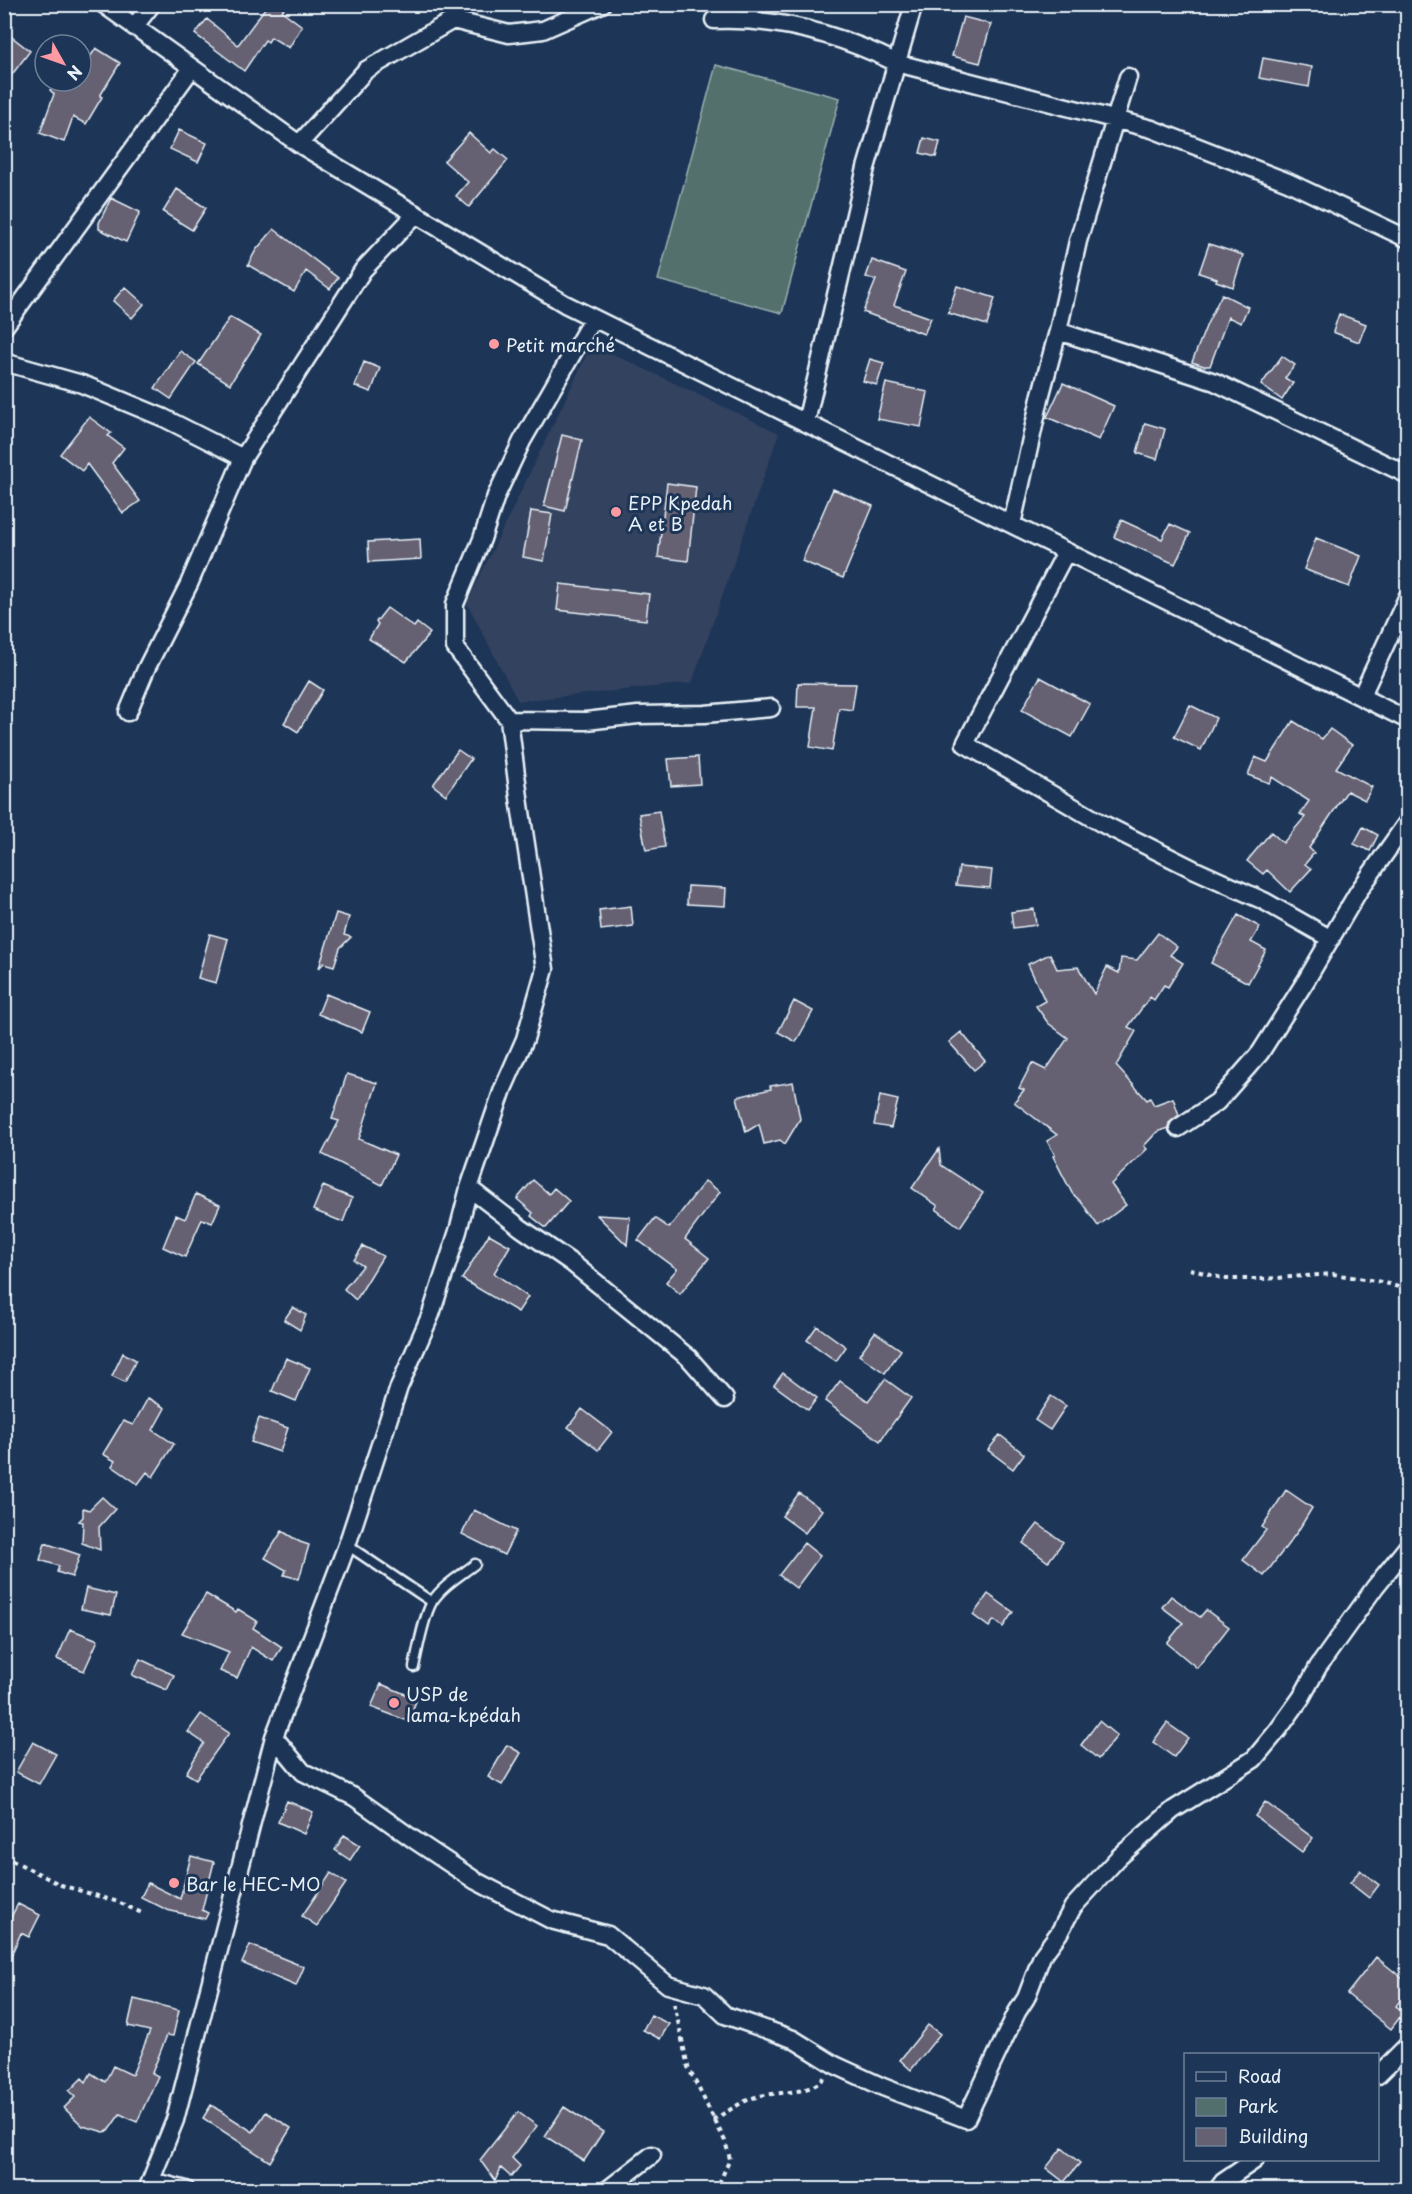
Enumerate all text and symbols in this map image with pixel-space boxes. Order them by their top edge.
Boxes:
north arrow [33,33,93,93]
text: N [62,61,89,86]
place label: Petit marché [506,331,615,358]
marker: Petit marché [487,337,501,351]
place label: EPP Kpedah A et B [628,489,732,537]
marker: EPP Kpedah A et B [609,505,623,519]
place label: USP de lama-kpédah [406,1680,521,1728]
marker: USP de lama-kpédah [387,1696,401,1710]
place label: Bar le HEC-MO [186,1870,320,1897]
marker: Bar le HEC-MO [167,1876,181,1890]
legend [1184,2053,1379,2161]
text: Road [1238,2062,1282,2089]
text: Park [1238,2092,1278,2119]
text: Building [1238,2122,1308,2149]

